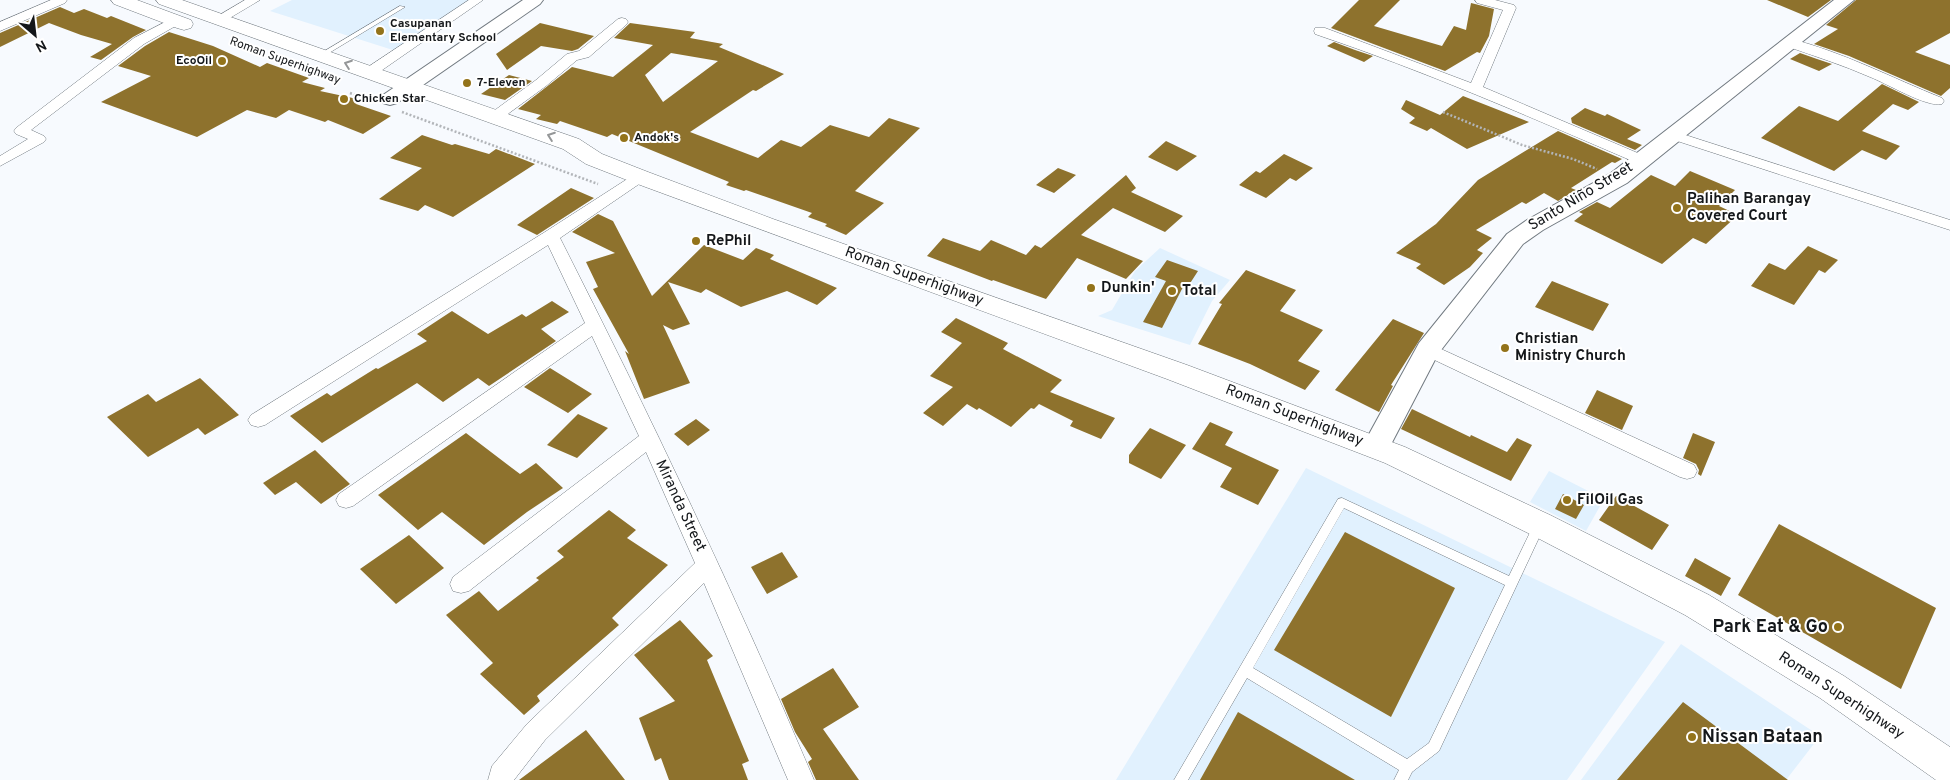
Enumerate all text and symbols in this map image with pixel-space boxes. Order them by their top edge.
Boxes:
north arrow [10,10,60,60]
place label: Casupanan Elementary School [390,16,496,46]
marker: Casupanan Elementary School [374,25,386,37]
street label: Roman Superhighway [227,33,343,89]
text: N [32,35,49,55]
place label: EcoOil [176,53,212,69]
marker: EcoOil [216,55,228,67]
one-way arrow [344,60,353,70]
place label: 7-Eleven [477,75,526,91]
marker: 7-Eleven [461,77,473,89]
place label: Chicken Star [354,91,426,107]
marker: Chicken Star [338,93,350,105]
place label: Andok's [634,130,679,146]
one-way arrow [548,132,556,142]
marker: Andok's [618,132,630,144]
street label: Santo Niño Street [1525,158,1637,236]
place label: Palihan Barangay Covered Court [1687,190,1811,226]
marker: Palihan Barangay Covered Court [1671,202,1683,214]
place label: RePhil [706,232,751,251]
marker: RePhil [690,235,702,247]
street label: Roman Superhighway [842,243,986,311]
place label: Dunkin' [1101,279,1155,298]
marker: Dunkin' [1085,282,1097,294]
place label: Total [1182,282,1217,301]
marker: Total [1166,285,1178,297]
place label: Christian Ministry Church [1515,330,1626,366]
marker: Christian Ministry Church [1499,342,1511,354]
street label: Roman Superhighway [1222,381,1366,451]
street label: Miranda Street [650,457,710,555]
place label: FilOil Gas [1577,491,1643,510]
marker: FilOil Gas [1561,494,1573,506]
place label: Park Eat & Go [1713,616,1828,639]
marker: Park Eat & Go [1832,621,1844,633]
street label: Roman Superhighway [1774,648,1908,744]
place label: Nissan Bataan [1702,726,1823,749]
marker: Nissan Bataan [1686,731,1698,743]

